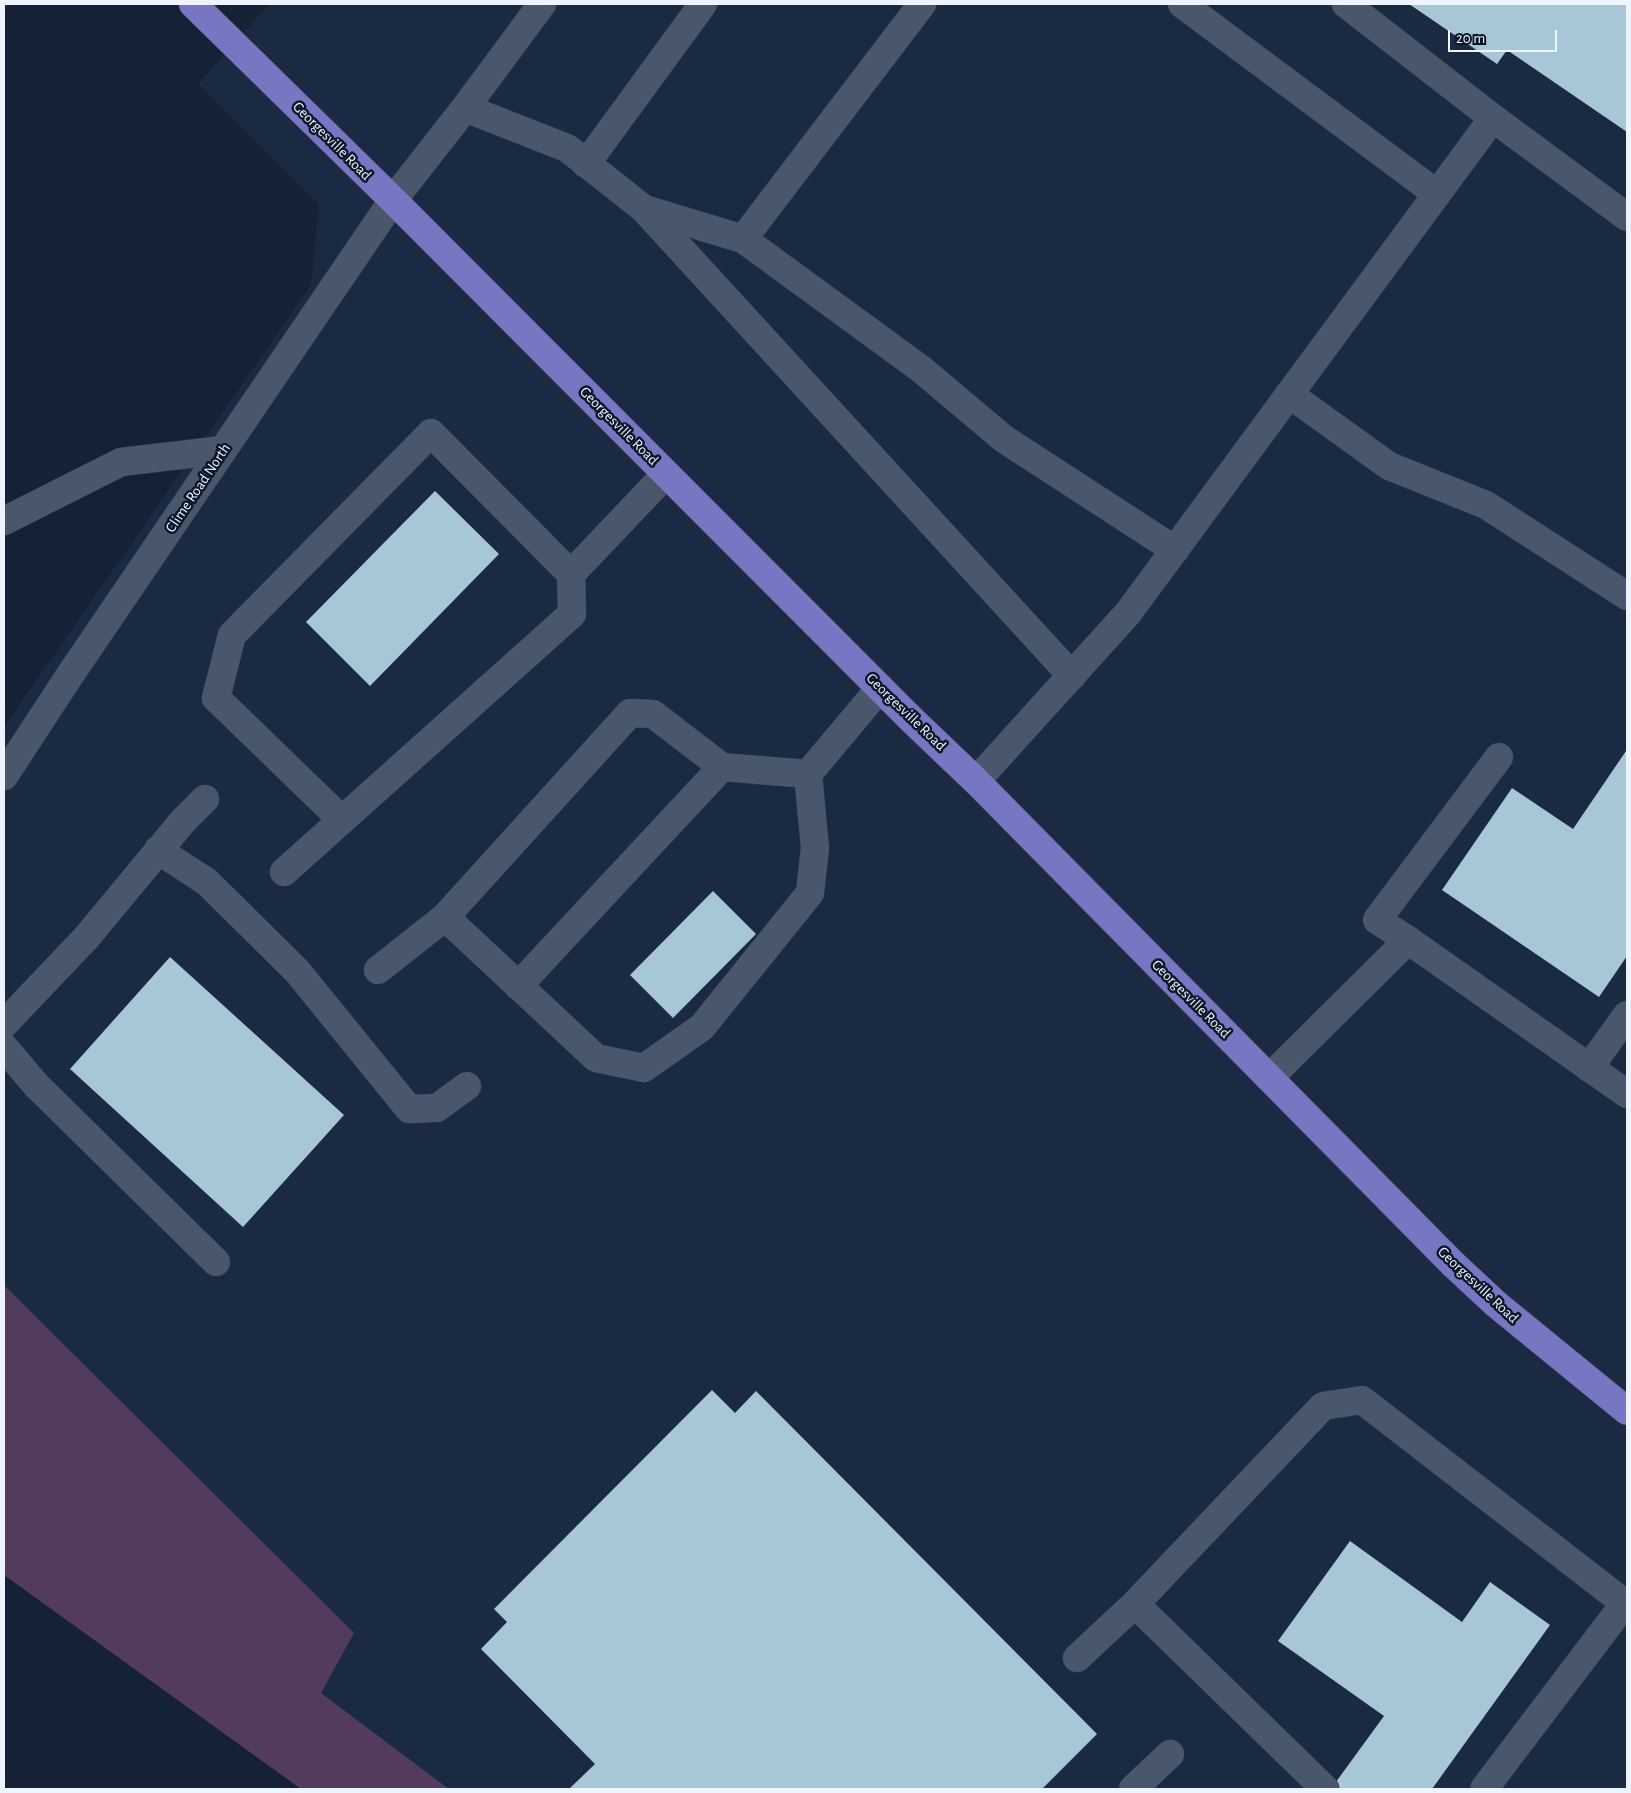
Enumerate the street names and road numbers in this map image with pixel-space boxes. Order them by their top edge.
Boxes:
street label: Georgesville Road [289,98,375,184]
street label: Georgesville Road [576,383,662,469]
street label: Clime Road North [162,440,234,536]
street label: Georgesville Road [862,669,950,755]
street label: Georgesville Road [1148,956,1234,1042]
street label: Georgesville Road [1434,1243,1522,1327]

